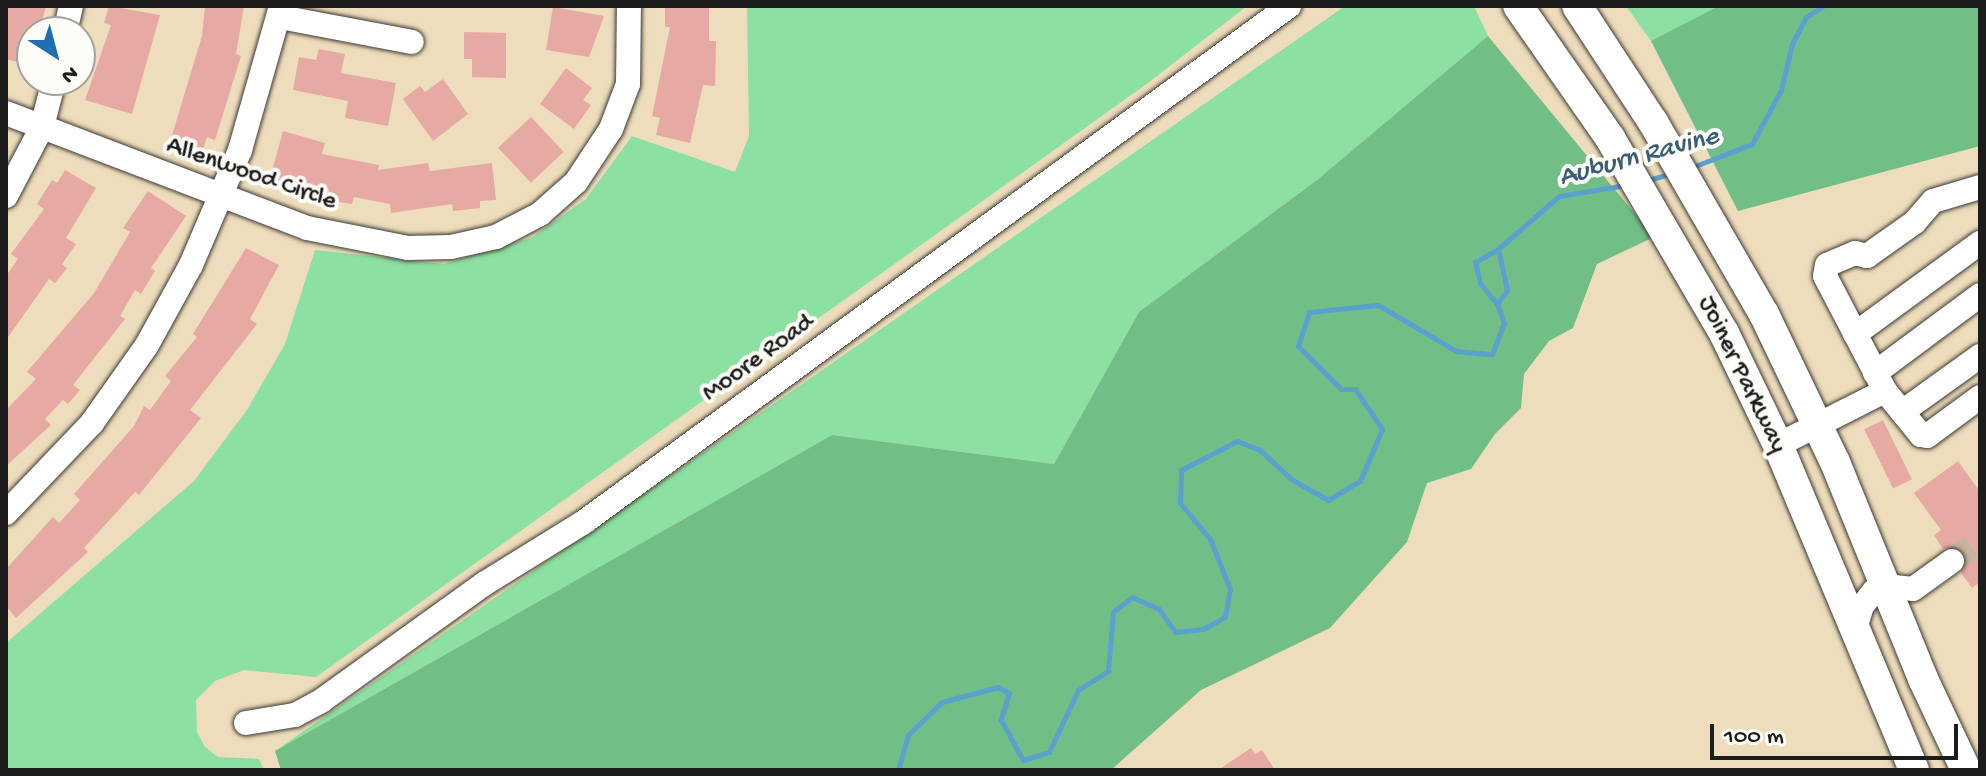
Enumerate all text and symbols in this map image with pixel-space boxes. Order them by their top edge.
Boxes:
north arrow [16,16,96,96]
text: N [55,59,82,89]
water label: Auburn Ravine [1556,121,1722,195]
street label: Allenwood Circle [162,131,340,219]
street label: Joiner Parkway [1689,291,1793,459]
street label: Moore Road [697,308,821,410]
scale bar [1714,708,1962,758]
text: 100 m [1724,723,1784,752]

